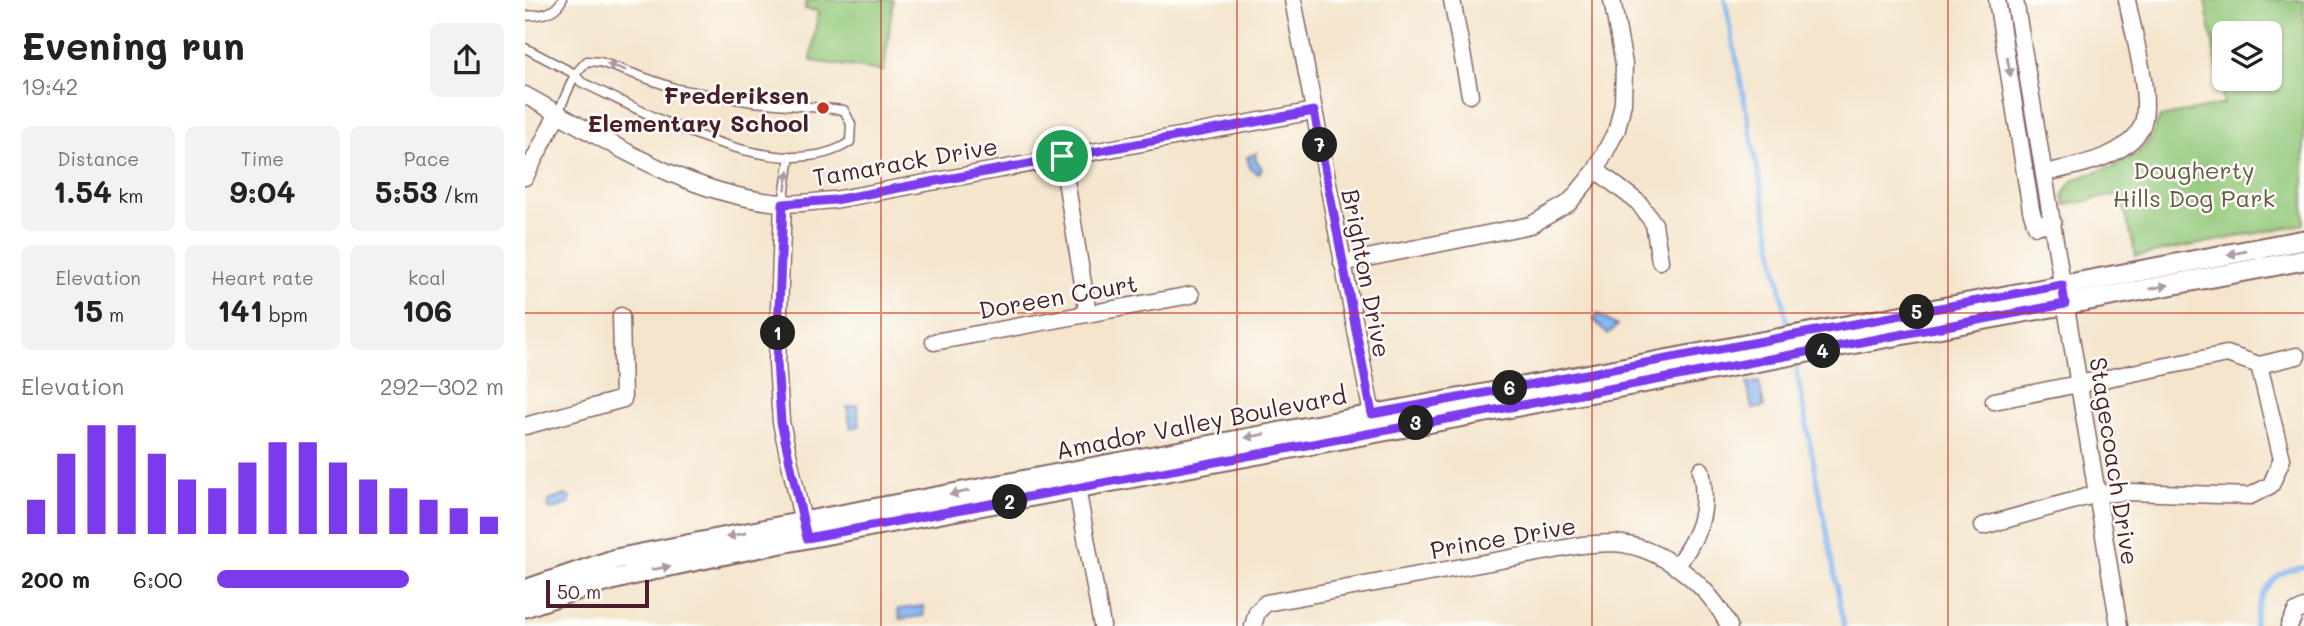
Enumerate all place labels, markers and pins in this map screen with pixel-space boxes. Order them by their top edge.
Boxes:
place label: Frederiksen Elementary School [587,79,809,138]
marker: Frederiksen Elementary School [815,100,831,116]
pin [1032,126,1092,186]
pin: 7 [1303,128,1337,162]
pin: 5 [1899,294,1935,330]
pin: 1 [761,316,795,350]
pin: 4 [1805,334,1841,368]
pin: 6 [1493,370,1527,406]
pin: 3 [1399,406,1433,440]
pin: 2 [993,484,1028,520]

